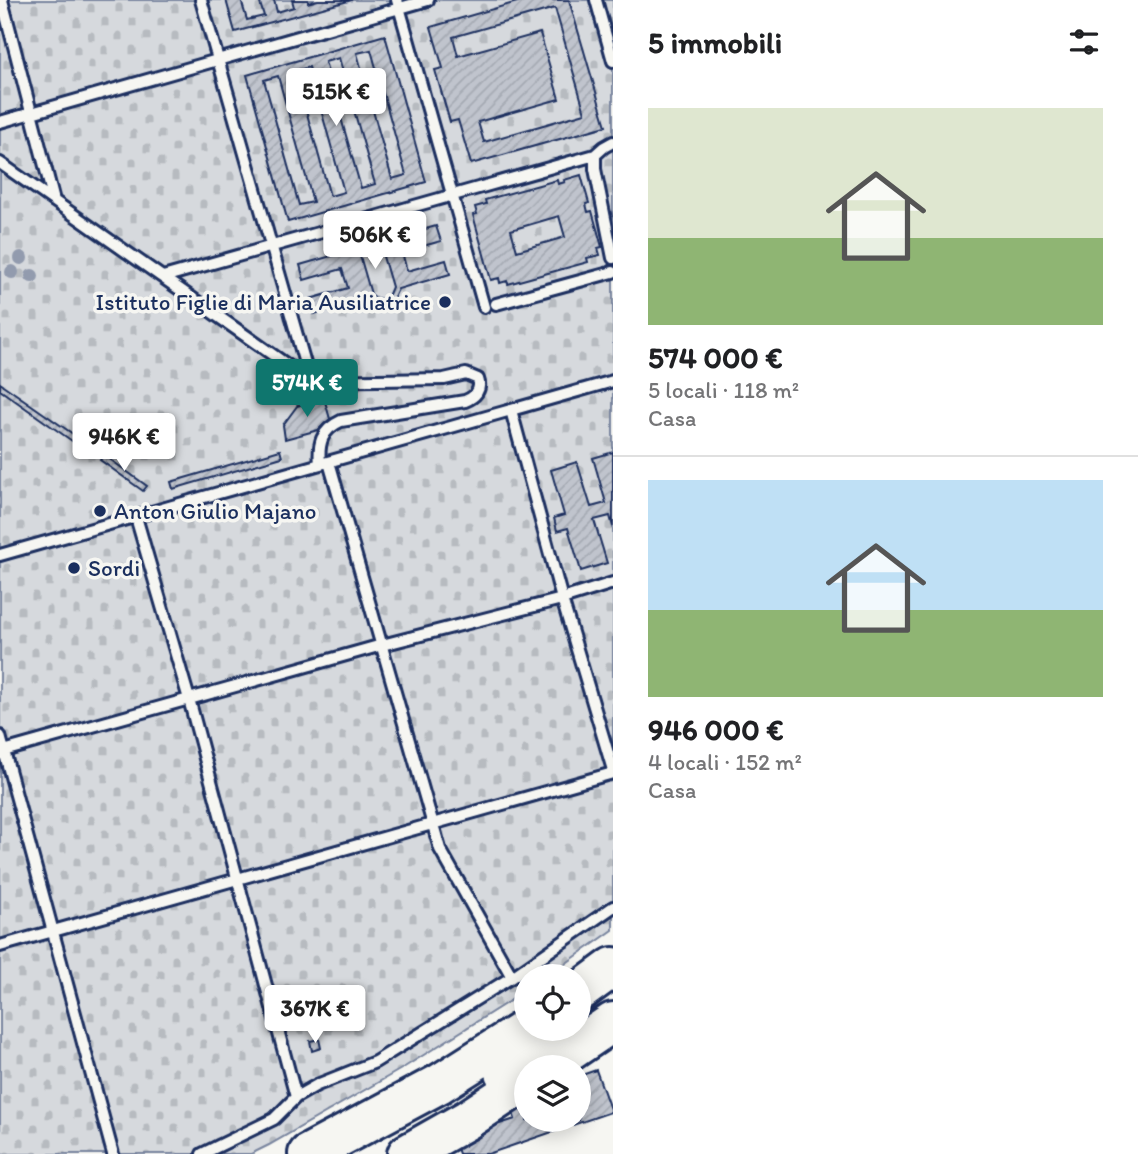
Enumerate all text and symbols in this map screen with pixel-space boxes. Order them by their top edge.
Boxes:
icon: filters [1065,23,1103,61]
text: 5 immobili [648,24,782,61]
pin: 515K € [279,68,393,128]
text: 515K € [302,77,370,105]
icon: home [813,153,939,279]
pin: 506K € [318,212,432,271]
text: 506K € [339,220,411,248]
place label: Istituto Figlie di Maria Ausiliatrice [96,288,431,316]
marker: Istituto Figlie di Maria Ausiliatrice [437,294,453,310]
text: 574 000 € [648,339,783,376]
pin: 574K € [250,360,364,419]
text: 574K € [272,368,342,396]
text: 5 locali · 118 m² [648,376,799,404]
text: Casa [648,404,696,432]
pin: 946K € [67,414,181,473]
text: 946K € [88,422,160,450]
place label: Anton Giulio Majano [114,497,317,525]
marker: Anton Giulio Majano [92,503,108,519]
icon: home [813,525,939,651]
place label: Sordi [88,554,140,582]
marker: Sordi [66,560,82,576]
text: 946 000 € [648,711,784,748]
text: 4 locali · 152 m² [648,748,802,776]
text: Casa [648,776,696,804]
map controls [514,964,591,1132]
button: locate [514,964,591,1041]
pin: 367K € [258,986,372,1045]
text: 367K € [280,994,350,1022]
button: layers [514,1055,591,1132]

